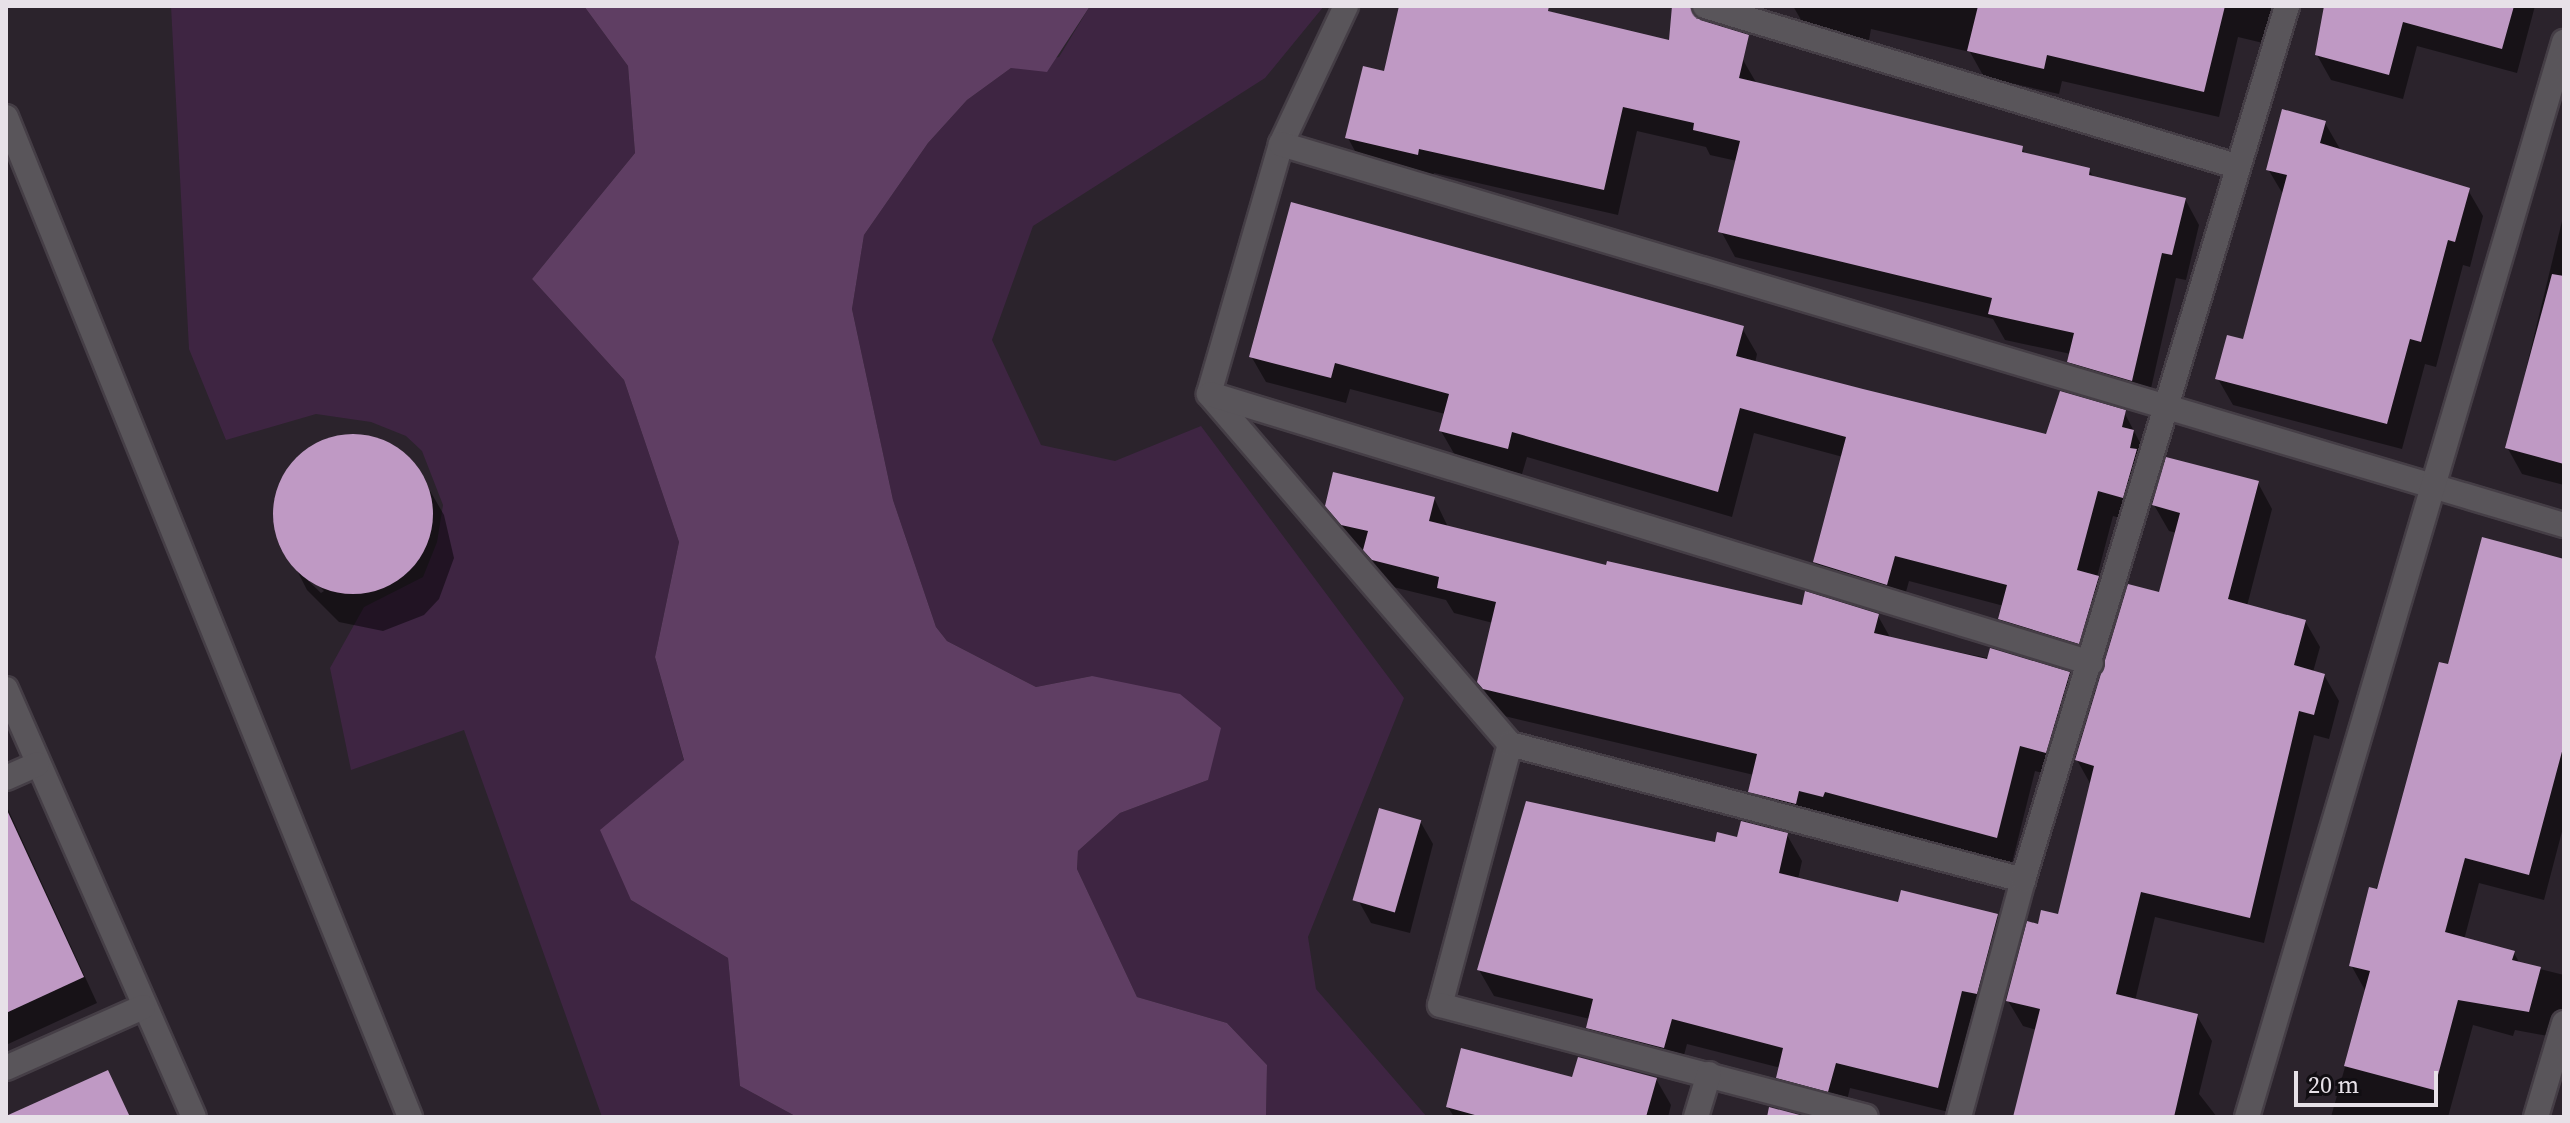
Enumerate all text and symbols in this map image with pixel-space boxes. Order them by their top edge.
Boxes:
scale bar [2298,1055,2442,1105]
text: 20 m [2308,1068,2359,1101]

